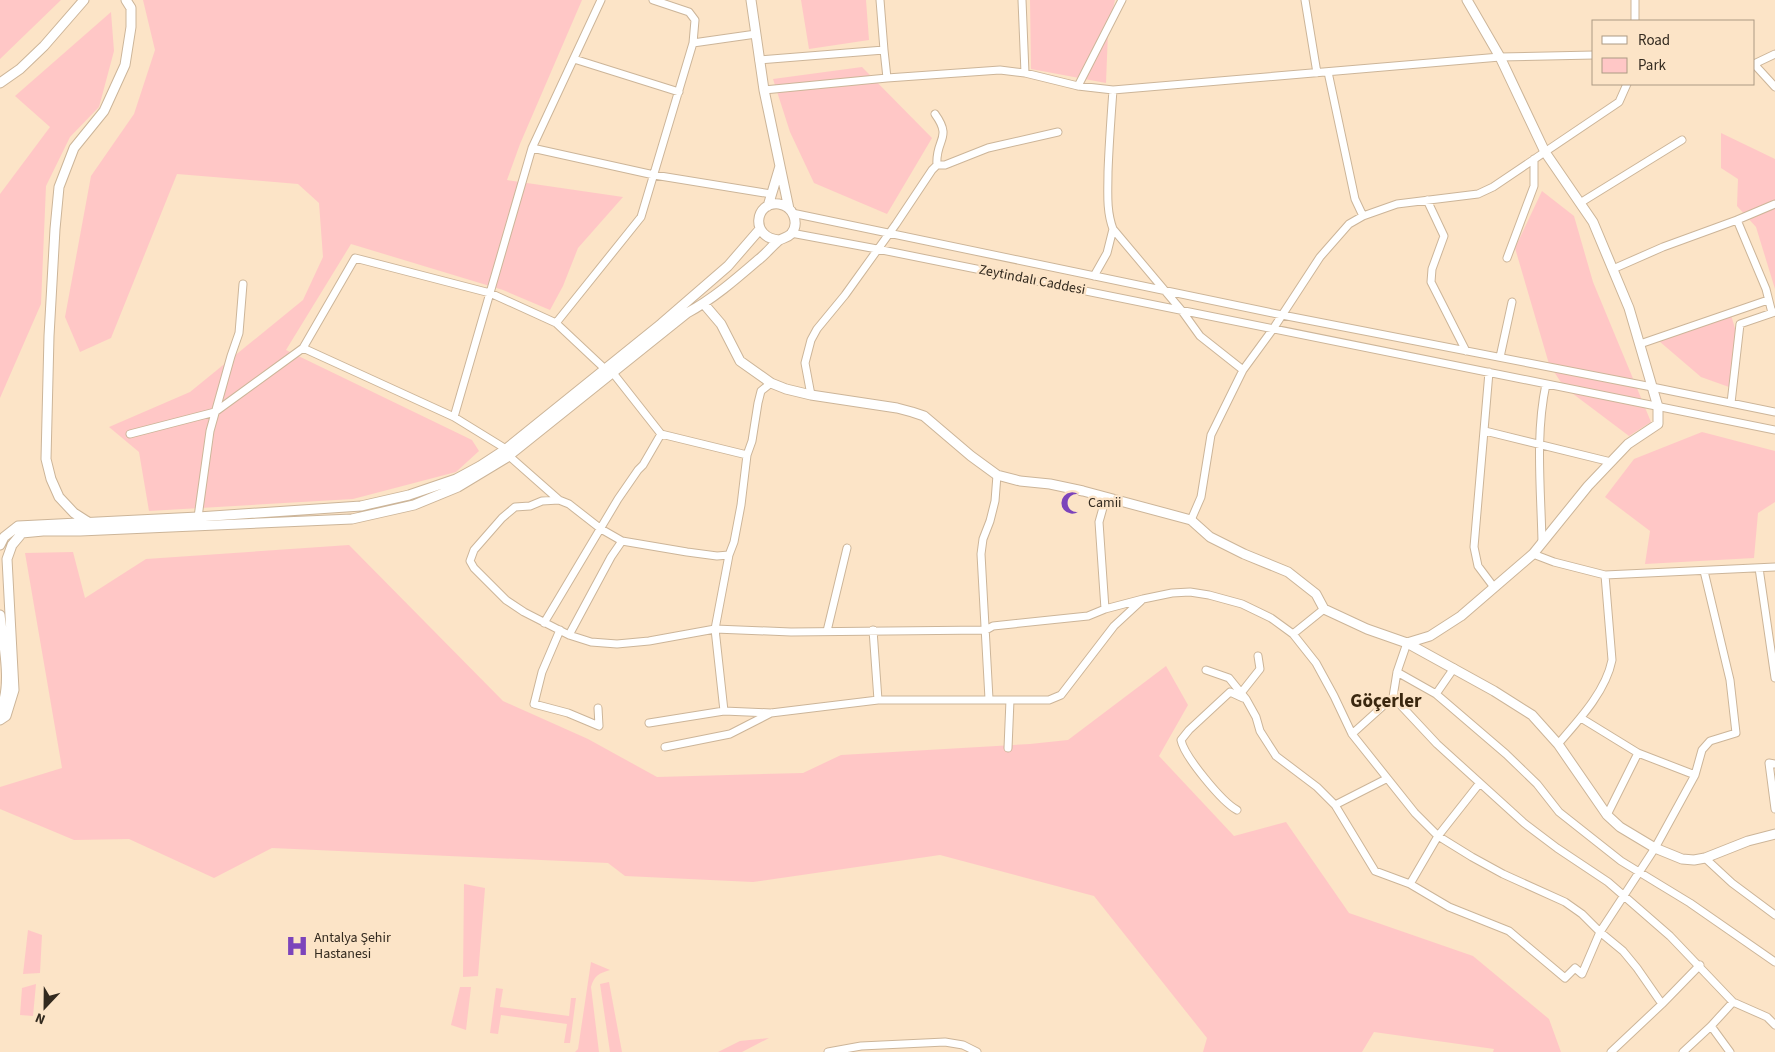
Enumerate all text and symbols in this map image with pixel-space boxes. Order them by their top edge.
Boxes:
legend [1592,20,1755,85]
text: Road [1638,30,1670,51]
text: Park [1638,55,1667,76]
street label: Zeytindalı Caddesi [977,260,1087,300]
mosque icon: Camii [1059,490,1085,516]
place label: Camii [1088,493,1122,513]
district label: Göçerler [1350,688,1422,715]
place label: Antalya Şehir Hastanesi [314,928,391,964]
hospital icon: Antalya Şehir Hastanesi [284,933,310,959]
north arrow [20,982,70,1032]
text: N [32,1007,49,1029]

